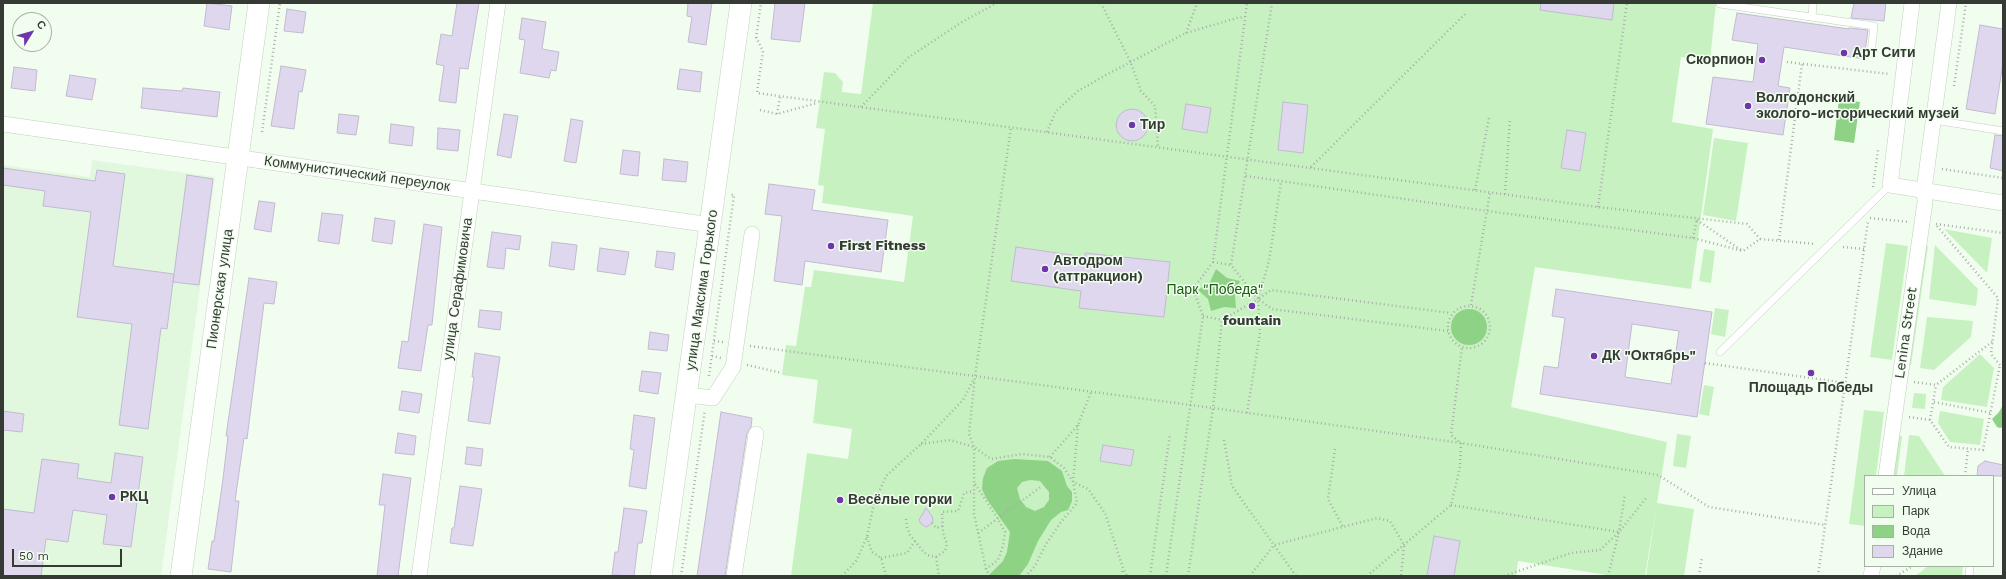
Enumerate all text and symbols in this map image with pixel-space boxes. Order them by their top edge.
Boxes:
north arrow [12,12,52,52]
text: С [34,18,49,32]
place label: Арт Сити [1852,45,1916,61]
marker: Арт Сити [1839,48,1849,58]
place label: Скорпион [1686,52,1754,68]
marker: Скорпион [1757,55,1767,65]
place label: Волгодонский эколого-исторический музей [1756,90,1959,122]
marker: Волгодонский эколого-исторический музей [1743,101,1753,111]
place label: Тир [1140,117,1165,133]
marker: Тир [1127,120,1137,130]
street label: Коммунистический переулок [263,153,451,195]
street label: улица Максима Горького [682,208,722,372]
street label: улица Серафимовича [440,217,476,361]
street label: Пионерская улица [203,228,237,350]
place label: First Fitness [839,238,926,254]
marker: First Fitness [826,241,836,251]
place label: Автодром (аттракцион) [1053,253,1143,286]
marker: Автодром (аттракцион) [1040,264,1050,274]
park label: Парк "Победа" [1167,282,1263,298]
street label: Lenina Street [1891,286,1921,380]
marker: fountain [1247,301,1257,311]
place label: fountain [1223,313,1281,329]
place label: ДК "Октябрь" [1602,348,1696,364]
marker: ДК "Октябрь" [1589,351,1599,361]
marker: Площадь Победы [1806,368,1816,378]
place label: Площадь Победы [1749,380,1873,396]
legend [1864,475,1994,567]
text: Улица [1902,484,1936,498]
place label: РКЦ [120,489,148,505]
marker: РКЦ [107,492,117,502]
place label: Весёлые горки [848,492,952,508]
marker: Весёлые горки [835,495,845,505]
text: Парк [1902,504,1929,518]
text: Вода [1902,524,1930,538]
scale bar [14,541,124,567]
text: Здание [1902,544,1943,558]
text: 50 m [19,549,49,563]

